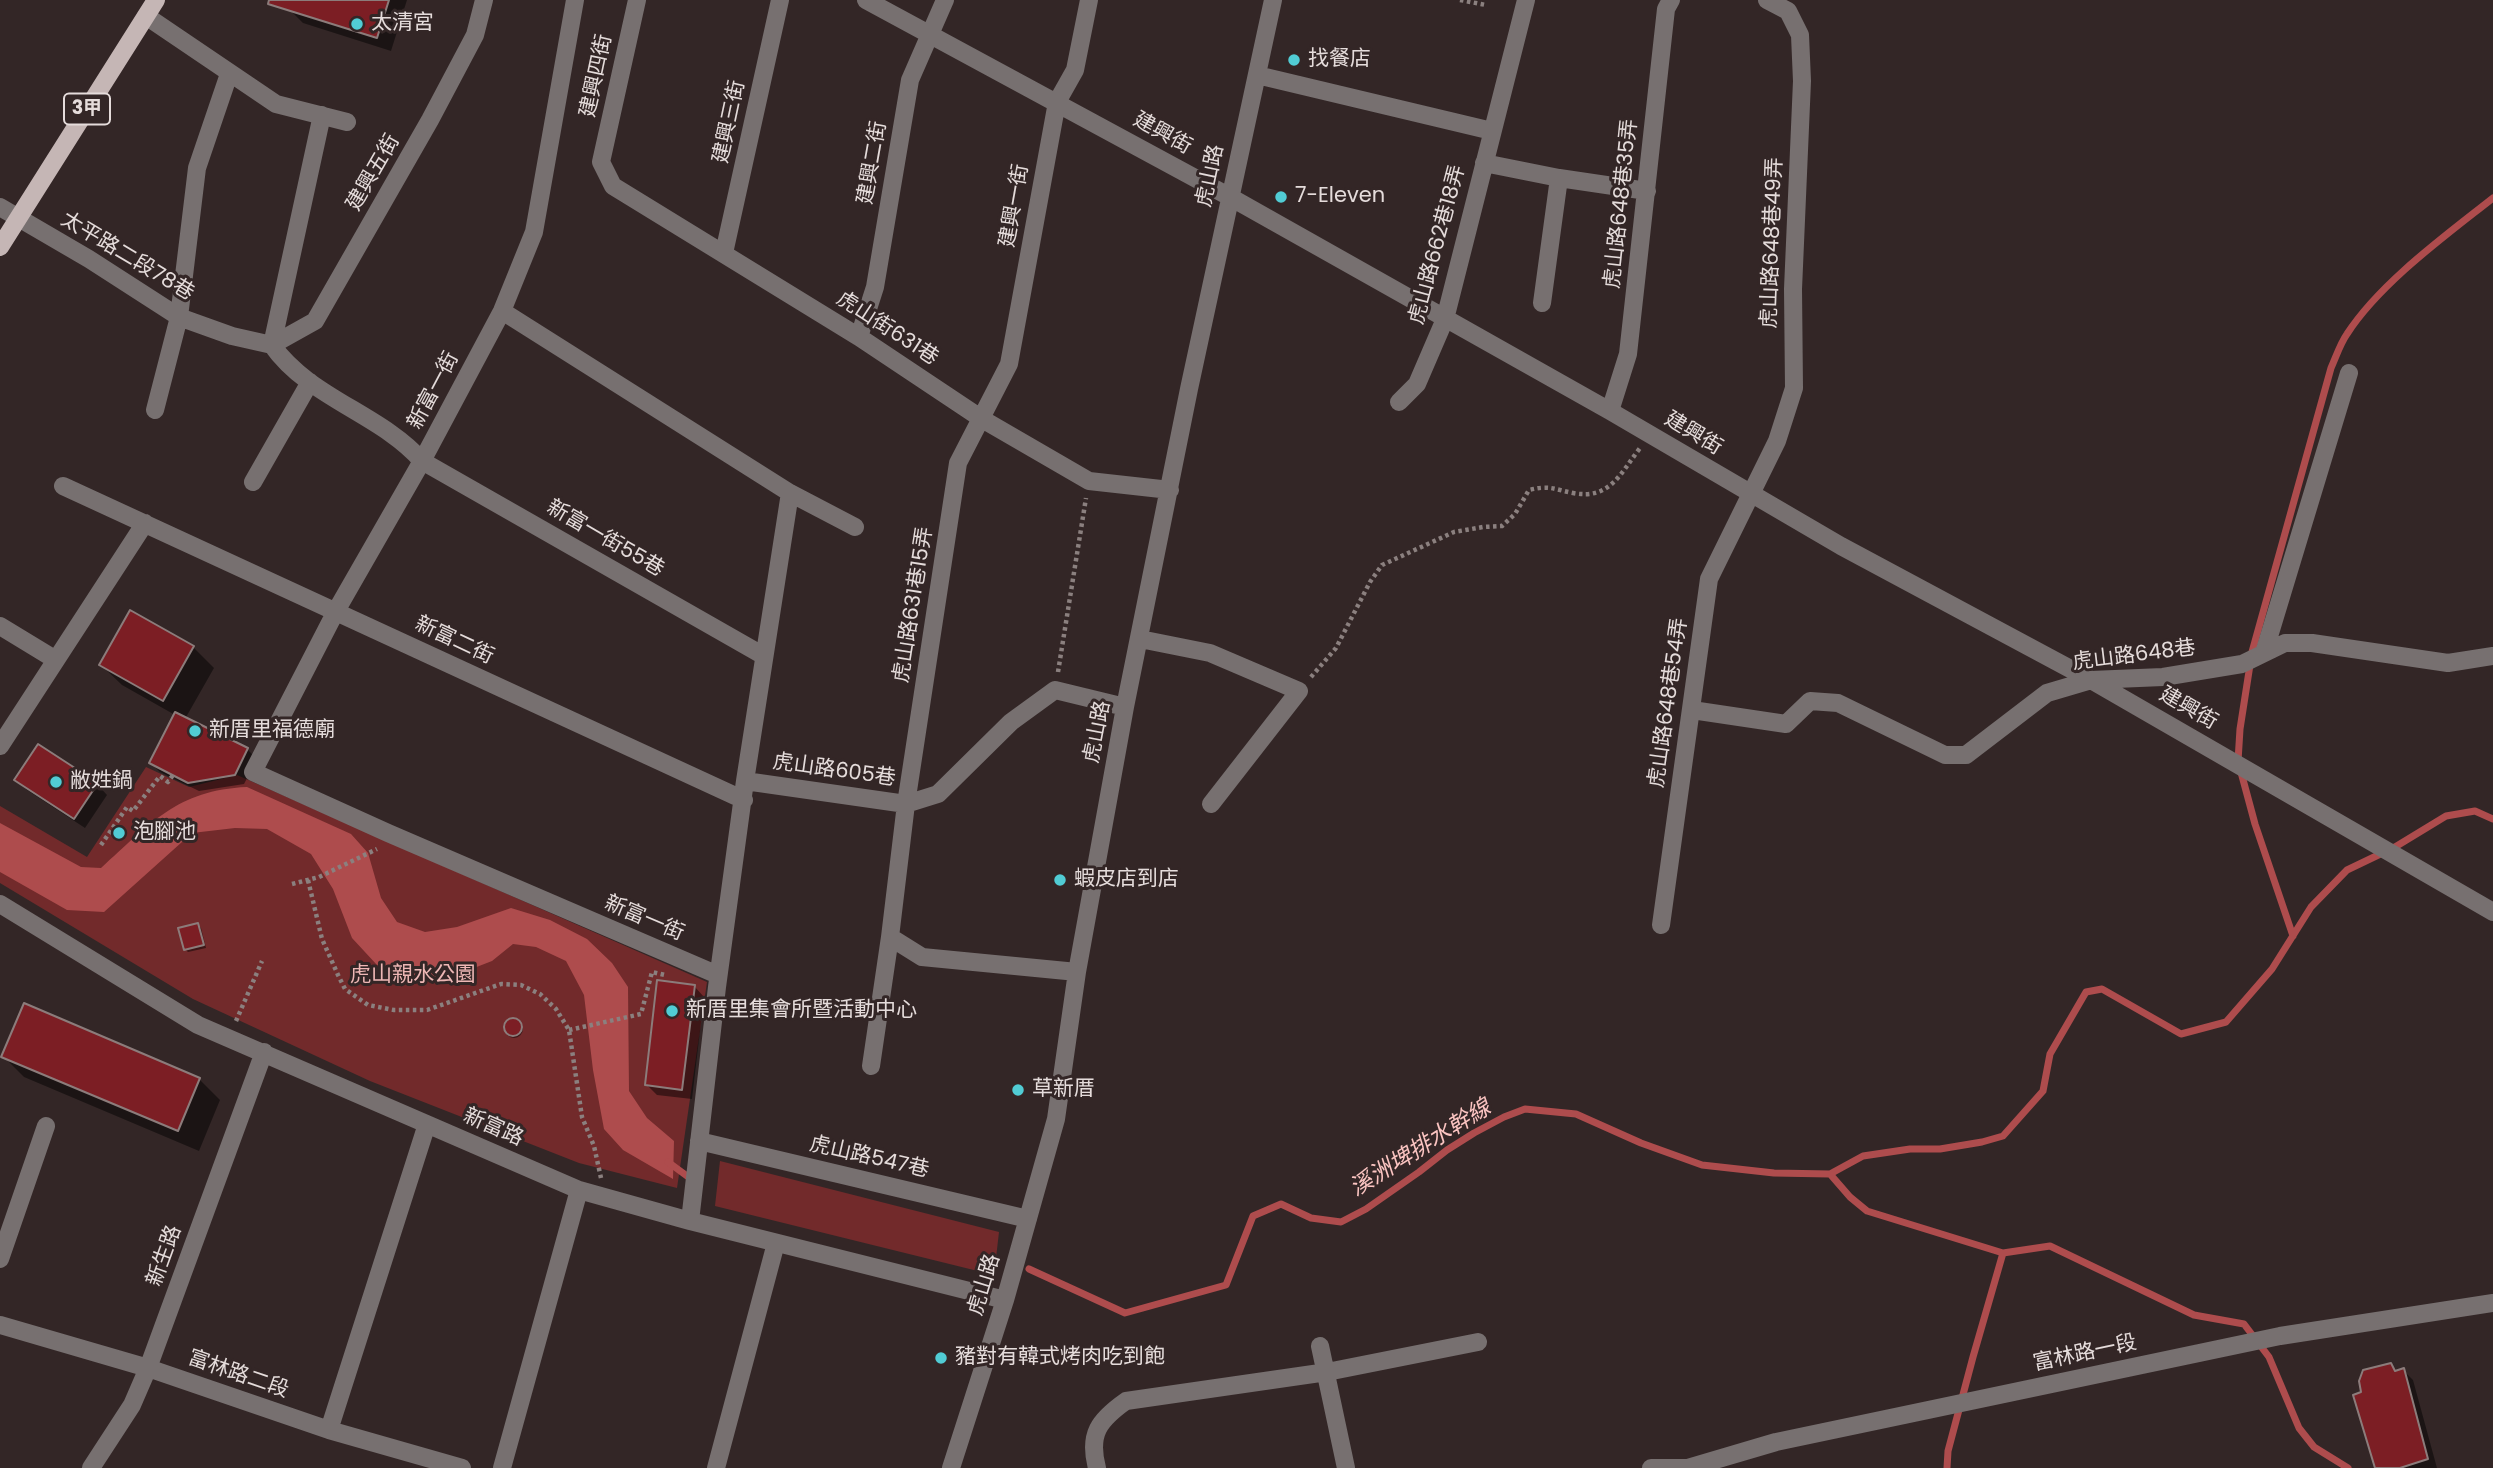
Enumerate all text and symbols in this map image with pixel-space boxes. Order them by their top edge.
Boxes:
place label: 太清宮 [371,11,434,37]
marker: 太清宮 [349,16,365,32]
street label: 建興四街 [576,32,618,120]
place label: 找餐店 [1308,47,1371,73]
marker: 找餐店 [1286,52,1302,68]
street label: 建興三街 [709,78,751,166]
road number: 3甲 [64,94,110,124]
street label: 建興街 [1128,108,1196,160]
street label: 虎山路648巷35弄 [1601,118,1643,290]
street label: 建興二街 [853,119,893,207]
street label: 建興五街 [342,130,406,216]
street label: 虎山路 [1192,143,1230,209]
street label: 虎山路648巷49弄 [1757,157,1789,329]
street label: 建興一街 [995,162,1035,250]
street label: 虎山路662巷18弄 [1405,163,1471,327]
place label: 7-Eleven [1295,184,1385,210]
marker: 7-Eleven [1273,189,1289,205]
street label: 太平路二段78巷 [56,207,198,307]
street label: 虎山街631巷 [831,287,943,371]
street label: 新富一街 [403,348,465,434]
street label: 建興街 [1660,407,1726,461]
street label: 新富一街55巷 [542,495,668,583]
street label: 虎山路631巷15弄 [889,525,939,685]
street label: 新富二街 [411,612,497,670]
street label: 虎山路648巷54弄 [1645,616,1693,790]
street label: 虎山路648巷 [2071,636,2197,676]
street label: 建興街 [2154,682,2222,736]
street label: 虎山路 [1080,699,1116,765]
place label: 新厝里福德廟 [209,718,335,744]
marker: 新厝里福德廟 [187,723,203,739]
street label: 虎山路605巷 [771,750,897,792]
place label: 敝姓鍋 [70,769,133,795]
marker: 敝姓鍋 [48,774,64,790]
place label: 泡腳池 [133,820,196,846]
marker: 泡腳池 [111,825,127,841]
place label: 蝦皮店到店 [1074,867,1179,893]
marker: 蝦皮店到店 [1052,872,1068,888]
street label: 新富一街 [600,891,688,947]
park label: 虎山親水公園 [350,963,476,989]
place label: 新厝里集會所暨活動中心 [686,998,917,1024]
marker: 新厝里集會所暨活動中心 [664,1003,680,1019]
place label: 草新厝 [1032,1077,1095,1103]
marker: 草新厝 [1010,1082,1026,1098]
water label: 溪洲埤排水幹線 [1345,1095,1497,1203]
street label: 新富路 [459,1104,527,1152]
street label: 虎山路547巷 [807,1132,931,1184]
street label: 新生路 [142,1222,188,1290]
street label: 虎山路 [964,1251,1006,1319]
street label: 富林路一段 [2031,1331,2139,1377]
place label: 豬對有韓式烤肉吃到飽 [955,1345,1165,1371]
street label: 富林路二段 [184,1346,292,1404]
marker: 豬對有韓式烤肉吃到飽 [933,1350,949,1366]

